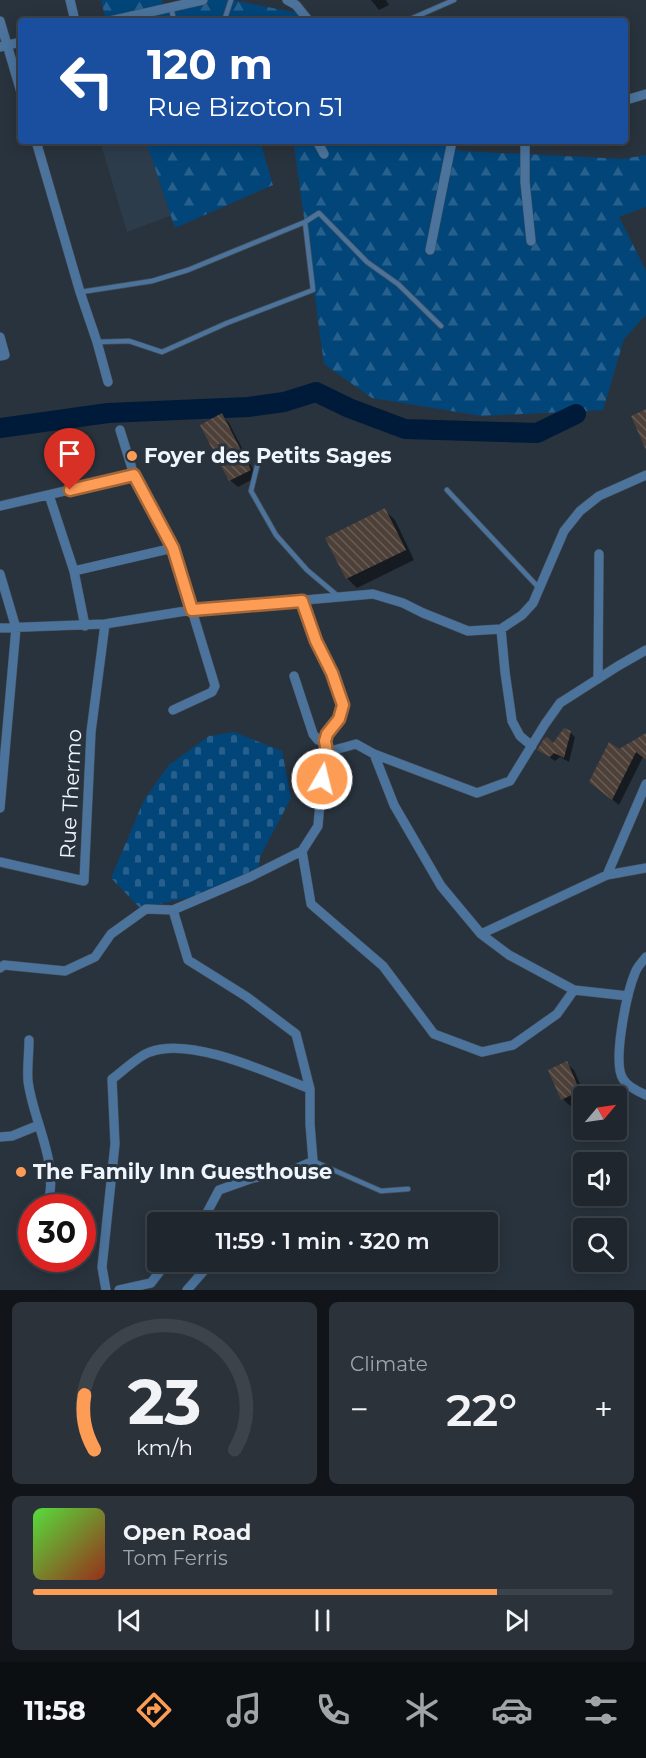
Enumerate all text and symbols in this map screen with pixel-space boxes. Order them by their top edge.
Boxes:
text: 120 m [147,38,273,90]
icon: left [48,42,126,120]
text: Rue Bizoton 51 [147,90,344,123]
pin [44,428,95,490]
icon: arrive [53,437,86,470]
place label: Foyer des Petits Sages [144,443,392,468]
marker: Foyer des Petits Sages [125,449,139,463]
street label: Rue Thermo [55,728,86,860]
position arrow [290,747,354,811]
north arrow [573,1086,627,1140]
map controls [573,1086,627,1272]
button: sound [573,1152,627,1206]
place label: The Family Inn Guesthouse [33,1159,332,1184]
marker: The Family Inn Guesthouse [14,1165,28,1179]
speed limit sign: 30 [18,1194,96,1272]
button: search [573,1218,627,1272]
text: 11:59 · 1 min · 320 m [215,1228,430,1255]
text: Climate [350,1352,428,1376]
text: 23 [128,1364,201,1440]
text: 22° [446,1382,517,1437]
text: − [350,1389,369,1429]
text: + [594,1389,613,1429]
text: km/h [136,1434,193,1460]
text: Open Road [123,1519,251,1546]
text: Tom Ferris [123,1546,228,1570]
icon: previous [113,1604,146,1637]
icon: pause [306,1604,339,1637]
icon: next [500,1604,533,1637]
icon: directions [133,1689,175,1731]
icon: music [223,1689,265,1731]
icon: phone [312,1689,354,1731]
icon: climate [401,1689,443,1731]
icon: car [491,1689,533,1731]
icon: filters [580,1689,622,1731]
text: 11:58 [24,1694,86,1727]

